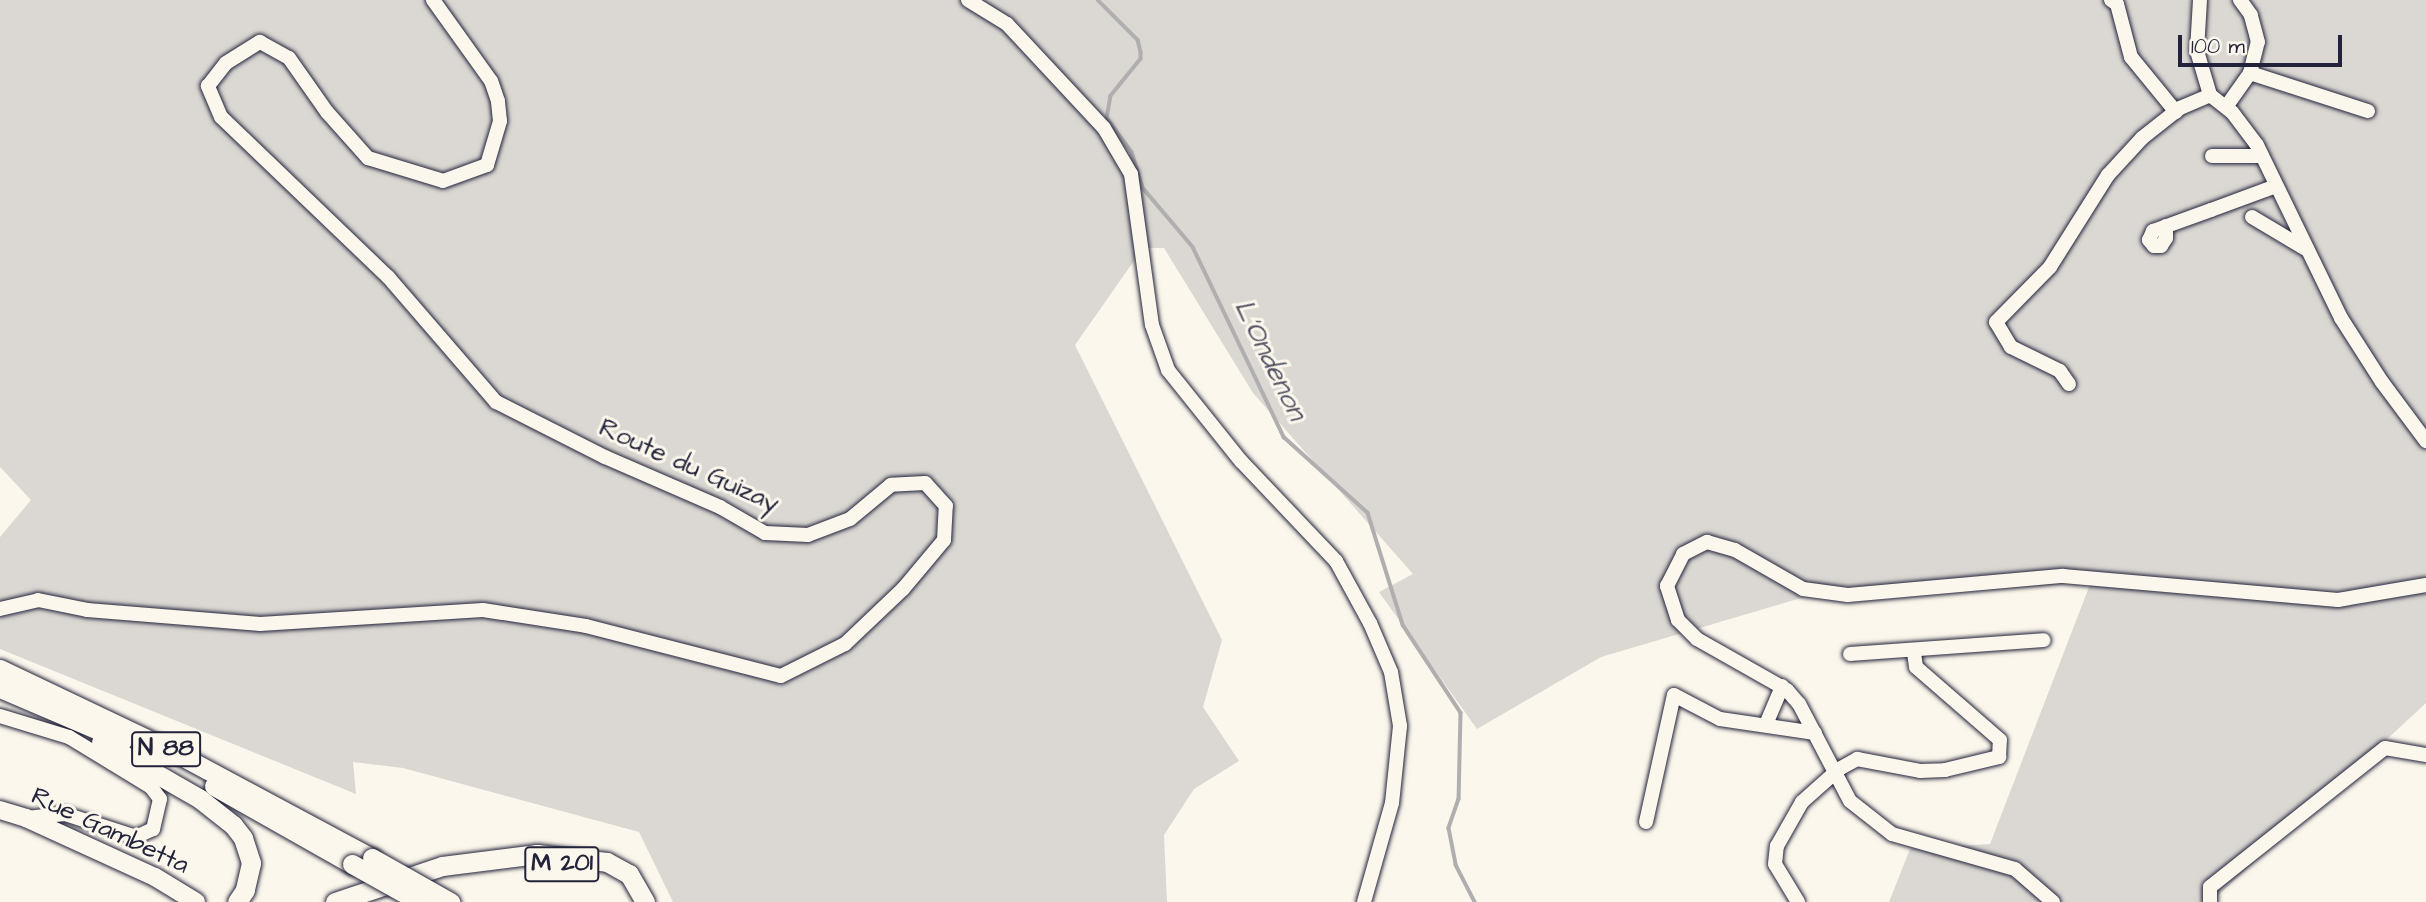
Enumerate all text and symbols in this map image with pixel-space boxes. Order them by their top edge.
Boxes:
scale bar [2181,21,2346,65]
text: 100 m [2191,32,2245,61]
water label: L'Ondenon [1226,294,1314,426]
street label: Route du Guizay [594,412,784,520]
road number: N 88 [131,728,201,770]
street label: Rue Gambetta [26,781,194,881]
road number: M 201 [524,844,600,884]

